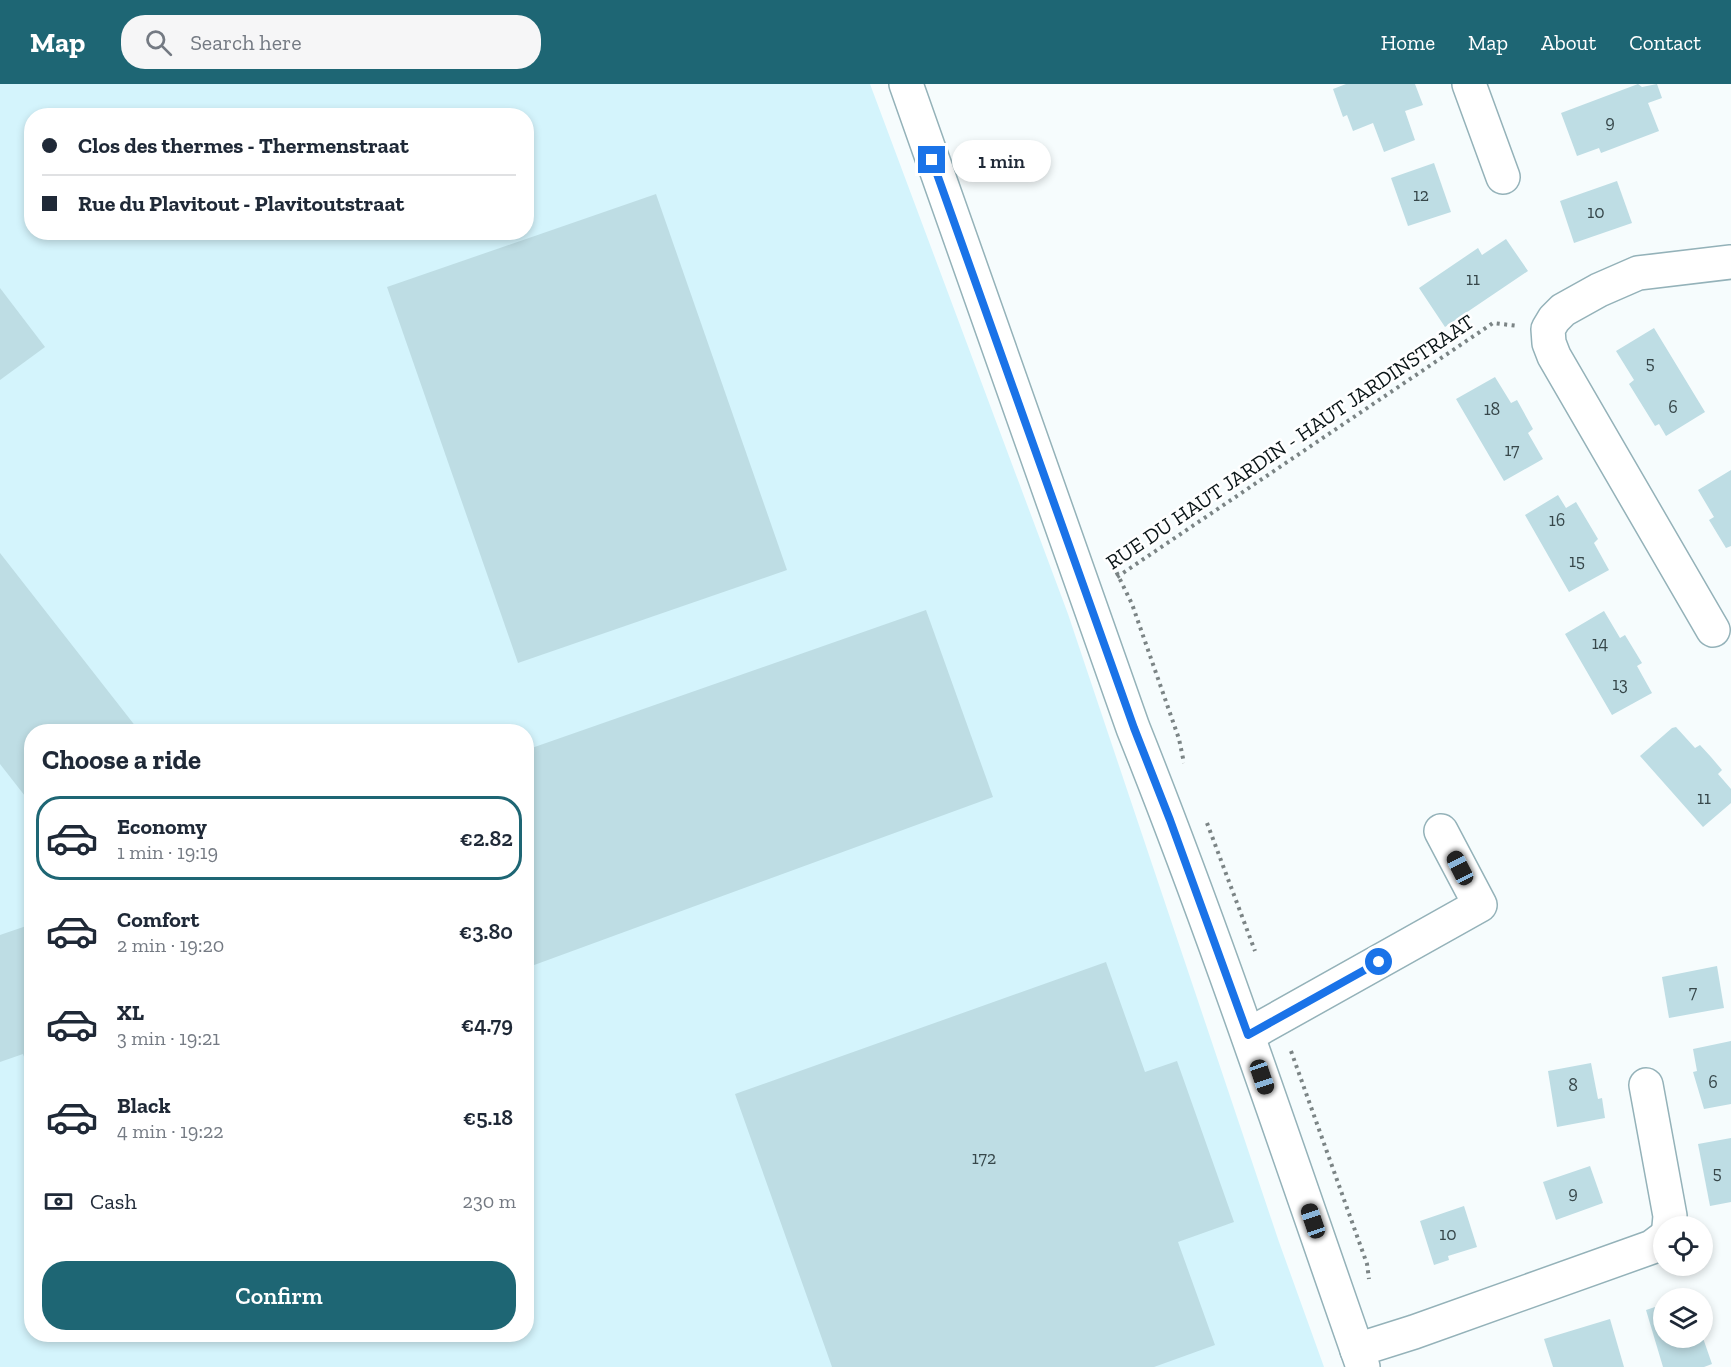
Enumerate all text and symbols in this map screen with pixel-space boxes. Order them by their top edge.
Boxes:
search box [121,15,541,69]
text: Map [30,26,85,59]
icon: search [142,26,175,59]
text: Search here [190,29,302,56]
text: Home [1381,30,1435,55]
text: Map [1468,30,1508,55]
text: About [1541,30,1596,55]
text: Contact [1629,30,1701,55]
house number: 9 [1605,111,1615,133]
text: Clos des thermes - Thermenstraat [78,132,409,159]
callout: 1 min [953,139,1052,181]
route end [918,146,945,173]
text: 1 min [978,149,1025,173]
house number: 12 [1413,184,1429,206]
text: Rue du Plavitout - Plavitoutstraat [78,190,404,217]
house number: 10 [1587,201,1605,223]
house number: 11 [1466,268,1480,290]
street label: RUE DU HAUT JARDIN - HAUT JARDINSTRAAT [1101,309,1478,574]
house number: 5 [1645,352,1655,374]
house number: 6 [1668,396,1678,418]
house number: 18 [1484,398,1500,420]
house number: 17 [1504,439,1520,461]
house number: 16 [1549,509,1565,531]
house number: 15 [1569,550,1585,572]
house number: 14 [1592,632,1609,654]
house number: 13 [1612,673,1628,695]
text: Choose a ride [42,744,201,776]
house number: 11 [1697,787,1711,809]
icon: car [45,811,99,865]
text: Economy [117,813,207,840]
text: €2.82 [460,825,513,852]
text: 1 min · 19:19 [117,840,218,864]
car [1444,848,1476,888]
icon: car [45,904,99,958]
text: Comfort [117,906,199,933]
text: €3.80 [459,918,513,945]
text: 2 min · 19:20 [117,933,224,957]
route start [1365,948,1392,975]
house number: 7 [1689,981,1698,1003]
icon: car [45,997,99,1051]
text: XL [117,999,144,1026]
text: €4.79 [461,1011,513,1038]
text: 3 min · 19:21 [117,1026,220,1050]
car [1248,1057,1276,1097]
house number: 6 [1708,1071,1718,1093]
house number: 8 [1568,1074,1578,1096]
icon: car [45,1090,99,1144]
text: Black [117,1092,171,1119]
text: €5.18 [463,1104,513,1131]
text: 4 min · 19:22 [117,1119,224,1143]
house number: 172 [972,1147,996,1169]
house number: 5 [1712,1162,1722,1184]
house number: 9 [1568,1182,1578,1204]
icon: cash [42,1185,75,1218]
text: Cash [90,1188,137,1215]
text: 230 m [463,1189,516,1213]
car [1299,1201,1327,1241]
map controls [1653,1216,1713,1348]
button: locate [1653,1216,1713,1276]
house number: 10 [1439,1223,1457,1245]
button: Confirm [42,1261,516,1330]
button: layers [1653,1288,1713,1348]

